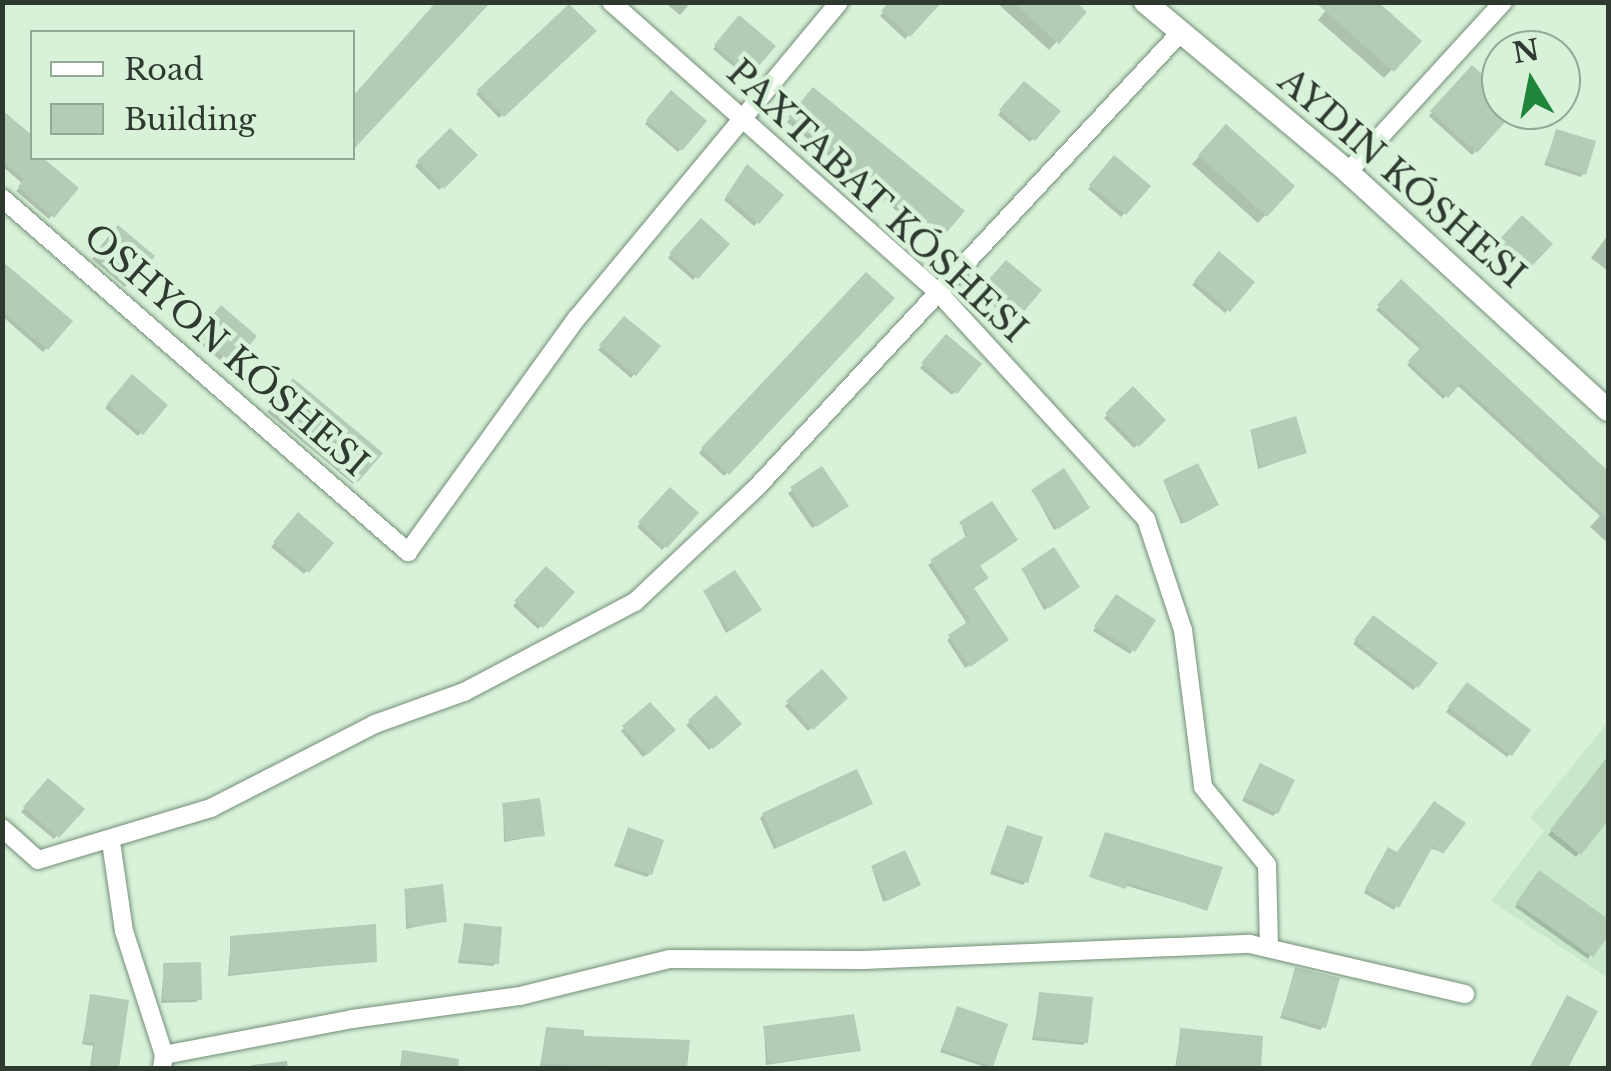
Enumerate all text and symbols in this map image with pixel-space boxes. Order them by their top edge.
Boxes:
legend [30,30,355,160]
north arrow [1481,30,1581,130]
text: N [1510,32,1542,71]
text: Road [124,51,204,88]
street label: PAXTABAT KÓSHESI [718,51,1036,351]
street label: AYDIN KÓSHESI [1270,59,1534,297]
text: Building [124,101,256,138]
street label: OSHYON KÓSHESI [75,215,377,485]

